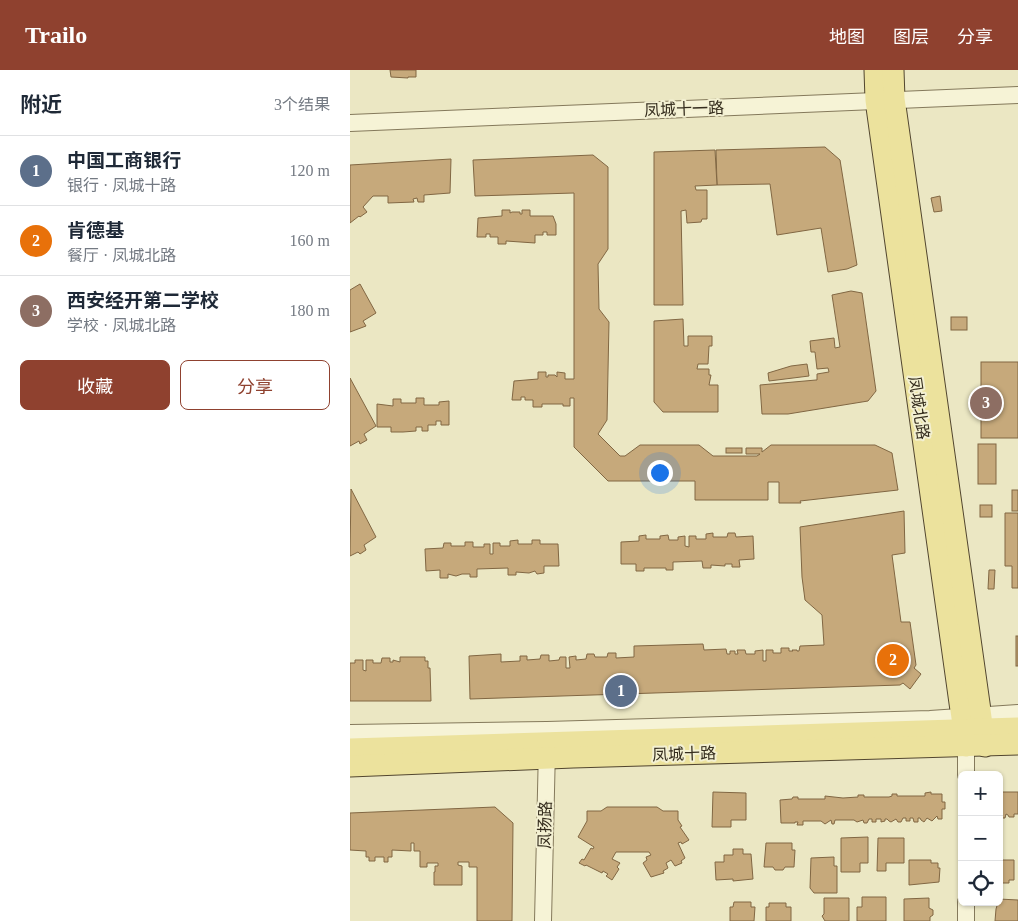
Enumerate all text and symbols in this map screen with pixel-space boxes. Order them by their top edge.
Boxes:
text: Trailo [25,22,87,48]
text: 地图 [829,27,865,47]
text: 图层 [893,27,929,47]
text: 分享 [957,27,993,47]
text: 附近 [20,93,62,117]
text: 3个结果 [274,96,330,113]
street label: 凤城十一路 [644,99,724,119]
text: 中国工商银行 [67,150,181,171]
text: 1 [32,162,40,179]
text: 120 m [290,162,330,179]
text: 银行 · 凤城十路 [67,177,176,194]
text: 肯德基 [67,220,124,241]
text: 2 [32,232,40,249]
text: 160 m [290,232,330,249]
text: 餐厅 · 凤城北路 [67,247,176,264]
text: 西安经开第二学校 [67,290,219,311]
text: 3 [32,302,40,319]
text: 180 m [290,302,330,319]
text: 学校 · 凤城北路 [67,317,176,334]
button: 收藏 [20,360,170,410]
button: 分享 [180,360,330,410]
street label: 凤城北路 [906,375,932,441]
pin: 3 [970,384,1002,422]
your location [647,460,673,486]
pin: 2 [877,641,909,679]
pin: 1 [605,672,637,710]
street label: 凤城十路 [652,744,716,764]
map controls [958,771,1003,906]
button: + [958,771,1003,816]
street label: 凤扬路 [536,801,554,849]
button: − [958,816,1003,861]
button: locate [958,861,1003,906]

